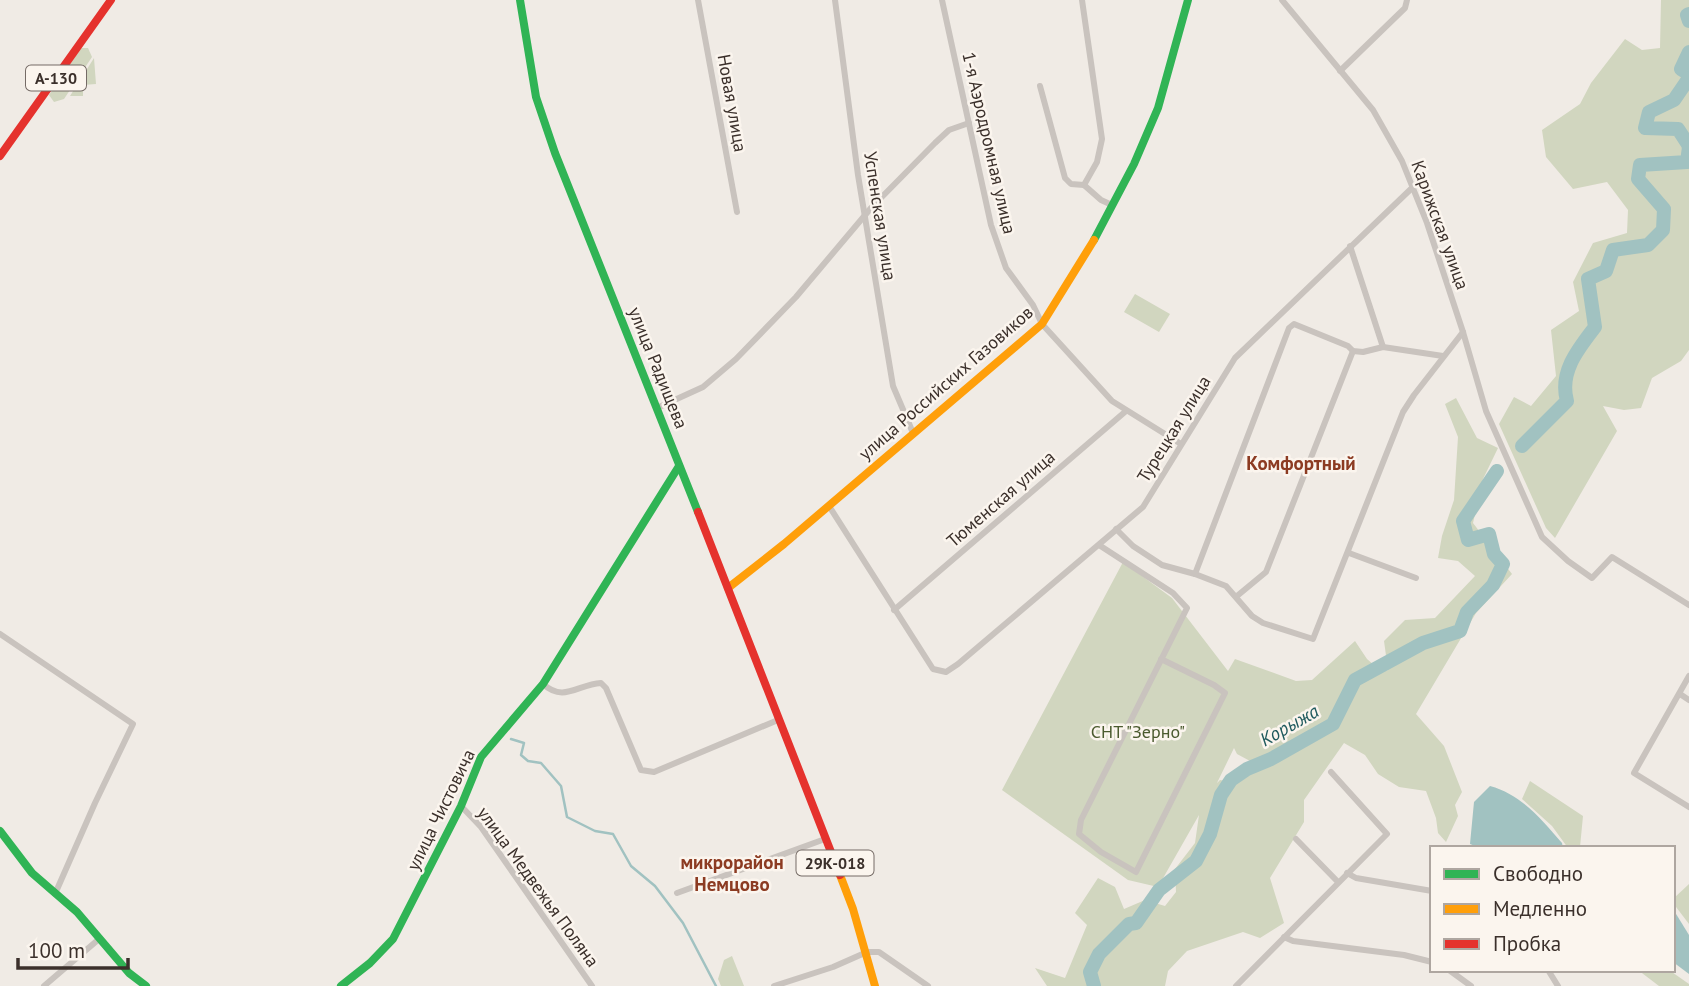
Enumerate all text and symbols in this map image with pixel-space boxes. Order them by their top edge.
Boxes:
street label: 1-я Аэродромная улица [957,50,1022,236]
street label: Новая улица [713,52,752,154]
road number: А-130 [26,66,86,90]
street label: Успенская улица [859,150,902,282]
street label: Карижская улица [1406,157,1475,293]
street label: улица Российских Газовиков [854,301,1038,465]
street label: улица Радищева [624,304,693,432]
street label: Турецкая улица [1132,371,1216,486]
street label: Тюменская улица [942,445,1060,552]
district label: Комфортный [1246,451,1356,475]
water label: Корыжа [1255,698,1323,751]
park label: СНТ "Зерно" [1091,720,1185,743]
street label: улица Чистовича [401,745,480,874]
street label: улица Медвежья Поляна [472,802,604,971]
legend [1430,846,1675,972]
district label: микрорайон Немцово [680,850,784,896]
road number: 29К-018 [796,850,874,876]
text: Свободно [1493,860,1583,887]
text: Медленно [1493,895,1587,922]
scale bar [18,926,128,970]
text: Пробка [1493,930,1561,957]
text: 100 m [28,937,85,964]

